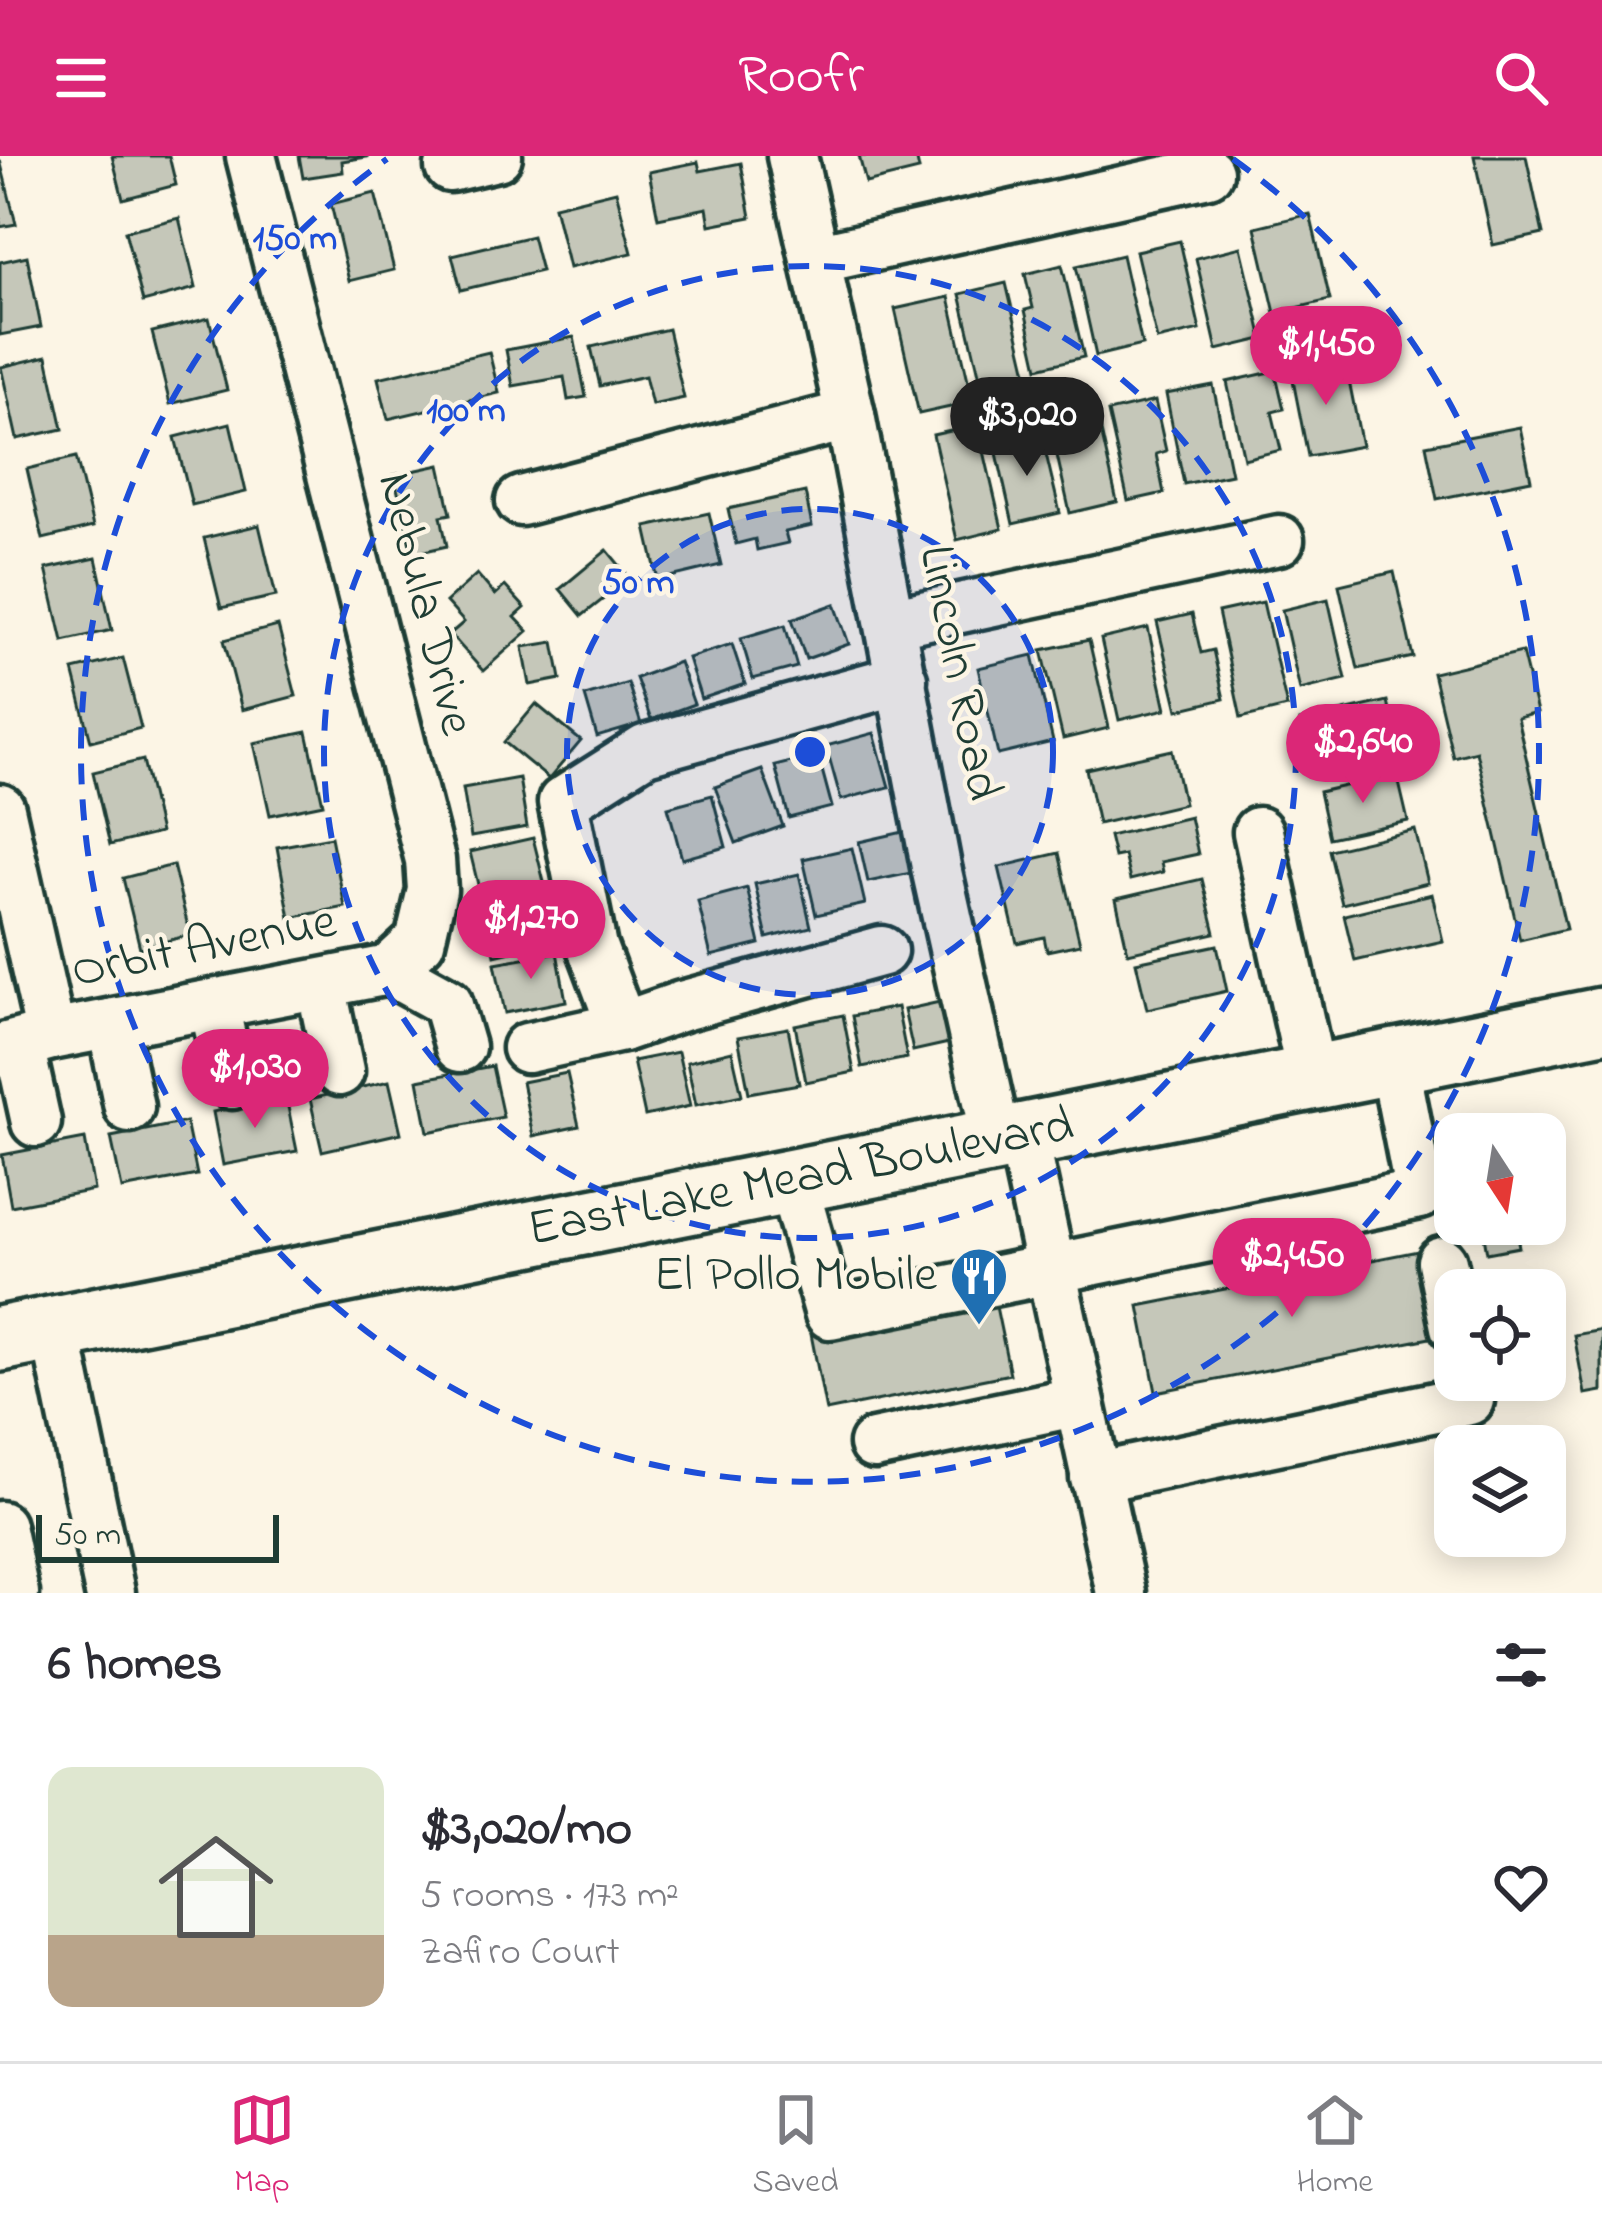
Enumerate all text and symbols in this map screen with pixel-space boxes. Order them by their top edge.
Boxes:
text: Roofr [738,39,864,117]
icon: menu [48,45,114,111]
icon: search [1488,45,1554,111]
text: 150 m [253,214,337,267]
pin: $1,450 [1228,306,1424,408]
text: $1,450 [1277,316,1375,373]
pin: $3,020 [929,377,1125,479]
text: 100 m [426,386,506,439]
text: $3,020 [977,387,1077,444]
street label: Nebula Drive [355,465,493,744]
street label: Lincoln Road [897,539,1019,807]
text: 50 m [601,558,675,611]
pin: $2,640 [1265,704,1461,806]
text: $2,640 [1313,714,1413,771]
centre of rings [789,731,831,773]
pin: $1,270 [433,880,629,982]
street label: Orbit Avenue [65,886,343,1010]
text: $1,270 [483,890,579,947]
pin: $1,030 [157,1029,353,1131]
text: $1,030 [209,1039,301,1096]
street label: East Lake Mead Boulevard [522,1089,1080,1269]
north arrow [1434,1113,1566,1245]
map controls [1434,1113,1566,1557]
pin: $2,450 [1194,1218,1390,1320]
text: $2,450 [1240,1228,1344,1285]
place label: El Pollo Mobile [653,1239,937,1314]
restaurant icon: El Pollo Mobile [948,1245,1010,1327]
button: locate [1434,1269,1566,1401]
button: layers [1434,1425,1566,1557]
scale bar [36,1509,279,1562]
text: 50 m [54,1512,121,1560]
text: 6 homes [48,1628,222,1703]
icon: filters [1488,1632,1554,1698]
text: $3,020/mo [420,1793,632,1868]
icon: home [144,1815,288,1959]
icon: heart [1488,1854,1554,1920]
text: 5 rooms · 173 m² [420,1868,679,1925]
text: Zafiro Court [420,1925,620,1982]
tab: Map [229,2087,295,2207]
tab: Saved [753,2087,839,2207]
tab: Home [1296,2087,1373,2207]

